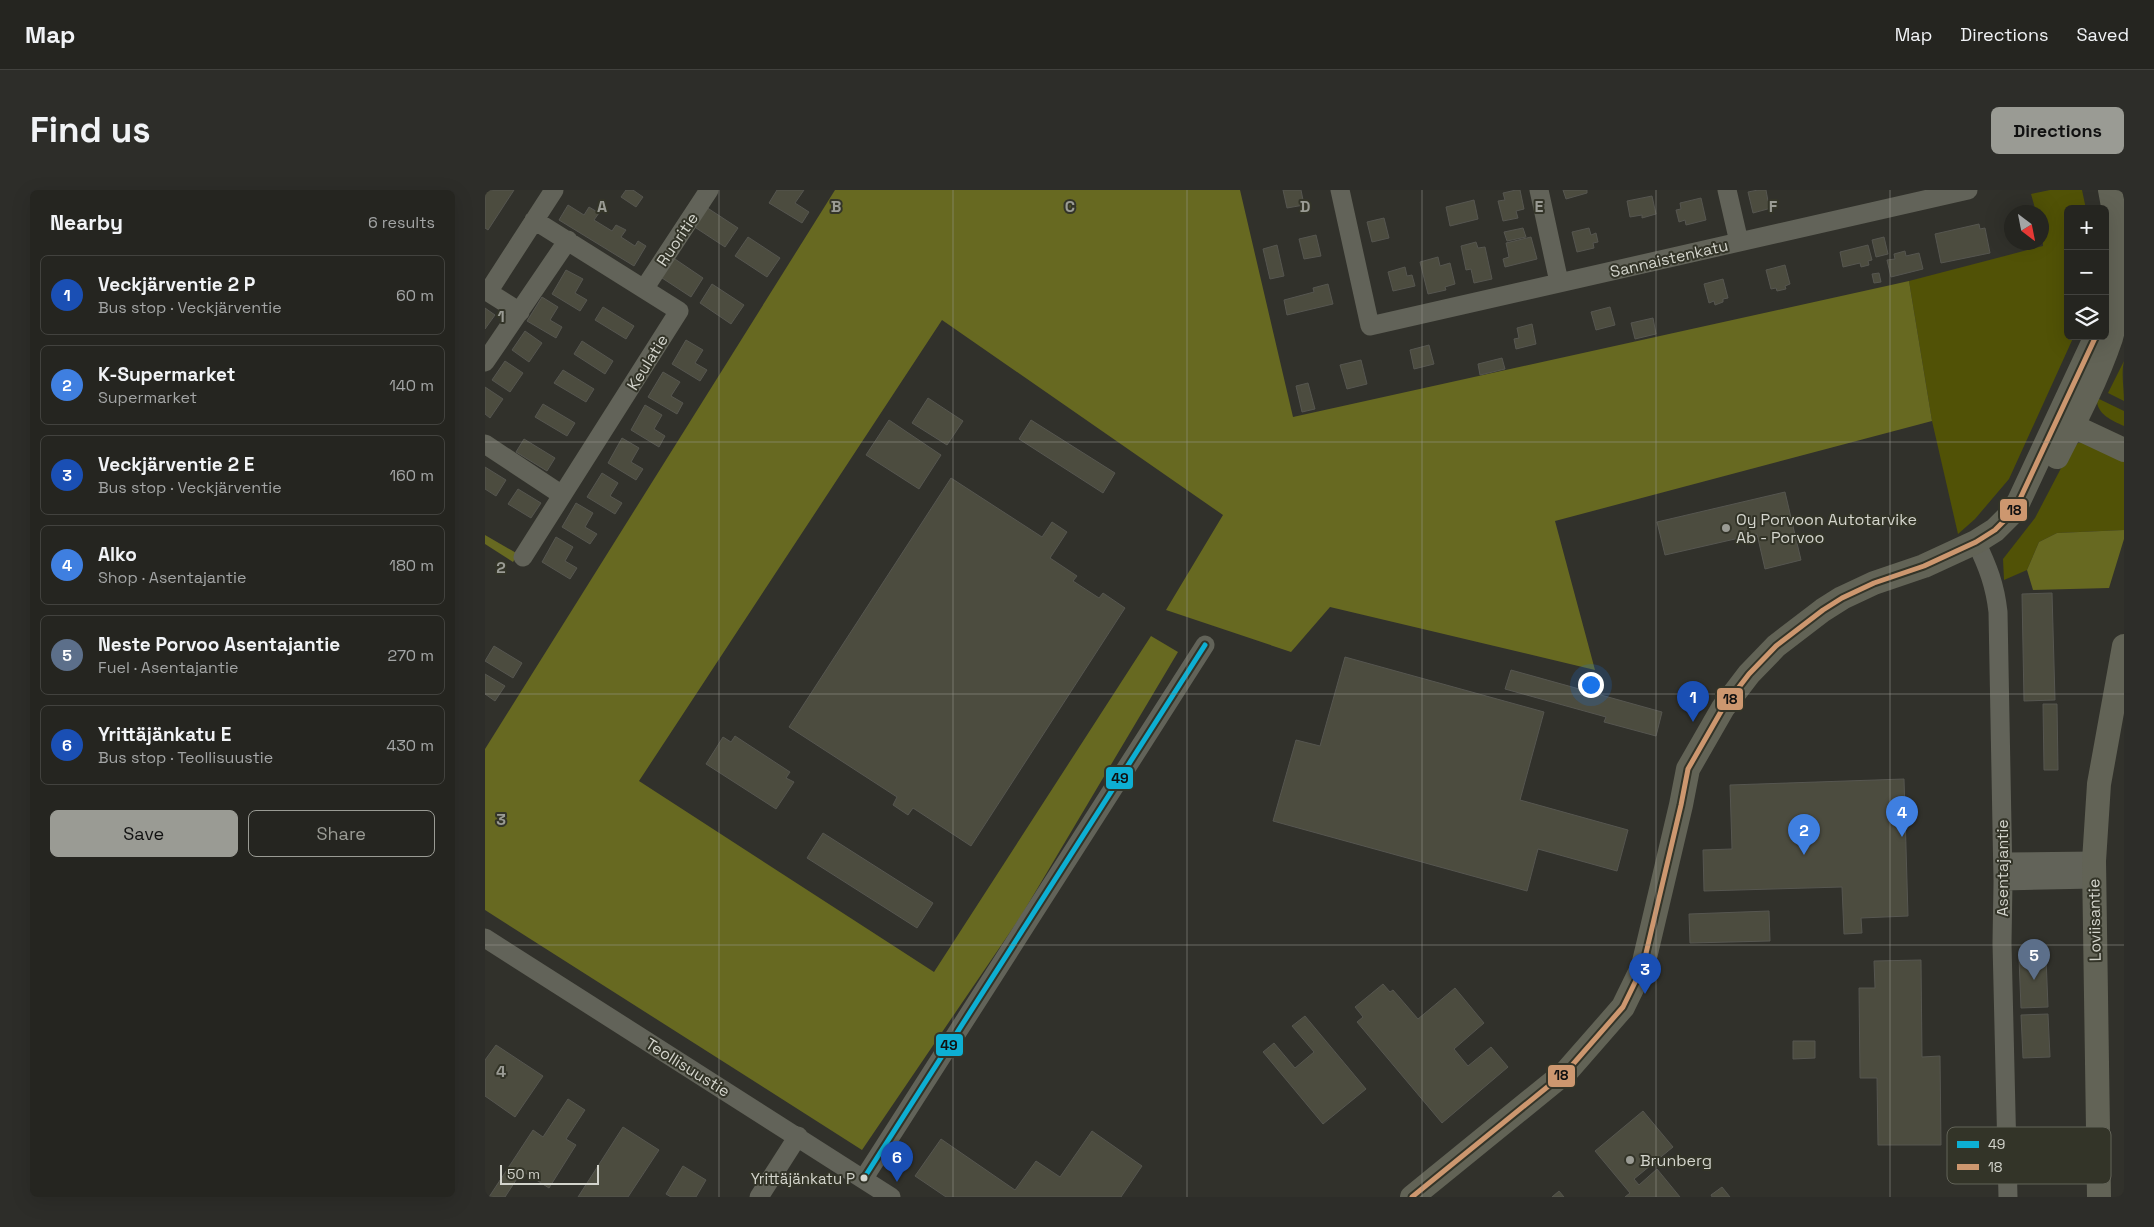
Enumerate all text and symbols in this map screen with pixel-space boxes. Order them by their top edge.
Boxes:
text: Map [25,19,75,50]
text: Map [1895,23,1932,46]
text: Directions [1960,23,2049,46]
text: Saved [2077,23,2129,46]
button: Directions [1991,107,2124,154]
text: Find us [30,108,151,152]
text: A [597,196,607,217]
text: B [831,196,841,217]
text: C [1065,196,1075,217]
text: D [1300,196,1310,217]
text: E [1535,196,1544,217]
text: F [1769,196,1778,217]
north arrow [2004,205,2049,250]
map controls [2064,205,2109,340]
button: + [2064,205,2109,250]
street label: Ruoritie [652,208,703,270]
text: Nearby [50,209,123,236]
text: 6 results [368,212,435,233]
street label: Sannaistenkatu [1608,235,1730,282]
button: − [2064,250,2109,295]
text: Veckjärventie 2 P [98,272,255,297]
text: 1 [63,285,71,306]
text: 60 m [396,285,434,306]
button: layers [2064,295,2109,340]
text: Bus stop · Veckjärventie [98,297,282,318]
text: 1 [497,306,505,327]
street label: Keulatie [622,330,673,394]
text: K-Supermarket [98,362,235,387]
text: 2 [62,375,72,396]
text: 140 m [389,375,434,396]
text: Supermarket [98,387,197,408]
text: Veckjärventie 2 E [98,452,254,477]
text: 3 [62,465,72,486]
text: 160 m [389,465,434,486]
text: Bus stop · Veckjärventie [98,477,282,498]
line badge: 18 [1999,498,2028,522]
text: 18 [2007,501,2022,519]
place label: Oy Porvoon Autotarvike Ab - Porvoo [1736,509,1917,548]
marker: Oy Porvoon Autotarvike Ab - Porvoo [1720,522,1732,534]
text: Alko [98,542,137,567]
text: 4 [62,555,72,576]
text: 180 m [389,555,434,576]
text: 2 [496,557,506,578]
text: Shop · Asentajantie [98,567,246,588]
text: Neste Porvoo Asentajantie [98,632,340,657]
text: 5 [62,645,72,666]
text: 270 m [387,645,434,666]
text: Fuel · Asentajantie [98,657,238,678]
your location [1578,672,1604,698]
pin: 1 [1677,681,1709,722]
line badge: 18 [1716,687,1744,711]
text: 18 [1723,690,1738,708]
text: Yrittäjänkatu E [98,722,231,747]
text: 6 [62,735,72,756]
text: 430 m [386,735,434,756]
text: Bus stop · Teollisuustie [98,747,273,768]
line badge: 49 [1105,766,1134,790]
text: 49 [1111,769,1129,787]
pin: 4 [1886,796,1918,837]
text: 3 [496,809,506,830]
button: Save [50,810,238,857]
button: Share [248,810,435,857]
pin: 2 [1788,814,1820,855]
street label: Asentajantie [1992,819,2013,917]
street label: Loviisantie [2083,879,2106,961]
pin: 5 [2018,939,2050,980]
pin: 3 [1629,953,1661,994]
street label: Teollisuustie [641,1033,734,1102]
line badge: 49 [935,1033,964,1057]
text: 49 [940,1036,958,1054]
text: 4 [496,1061,506,1082]
line badge: 18 [1547,1064,1576,1088]
text: 18 [1554,1066,1569,1084]
legend [1947,1127,2111,1184]
text: 49 [1988,1135,2005,1153]
pin: 6 [881,1141,913,1182]
place label: Brunberg [1640,1150,1712,1171]
marker: Brunberg [1624,1154,1636,1166]
text: 18 [1988,1158,2003,1176]
scale bar [500,1162,599,1185]
text: 50 m [507,1165,540,1183]
place label: Yrittäjänkatu P [751,1169,855,1188]
marker: Yrittäjänkatu P [859,1173,869,1183]

